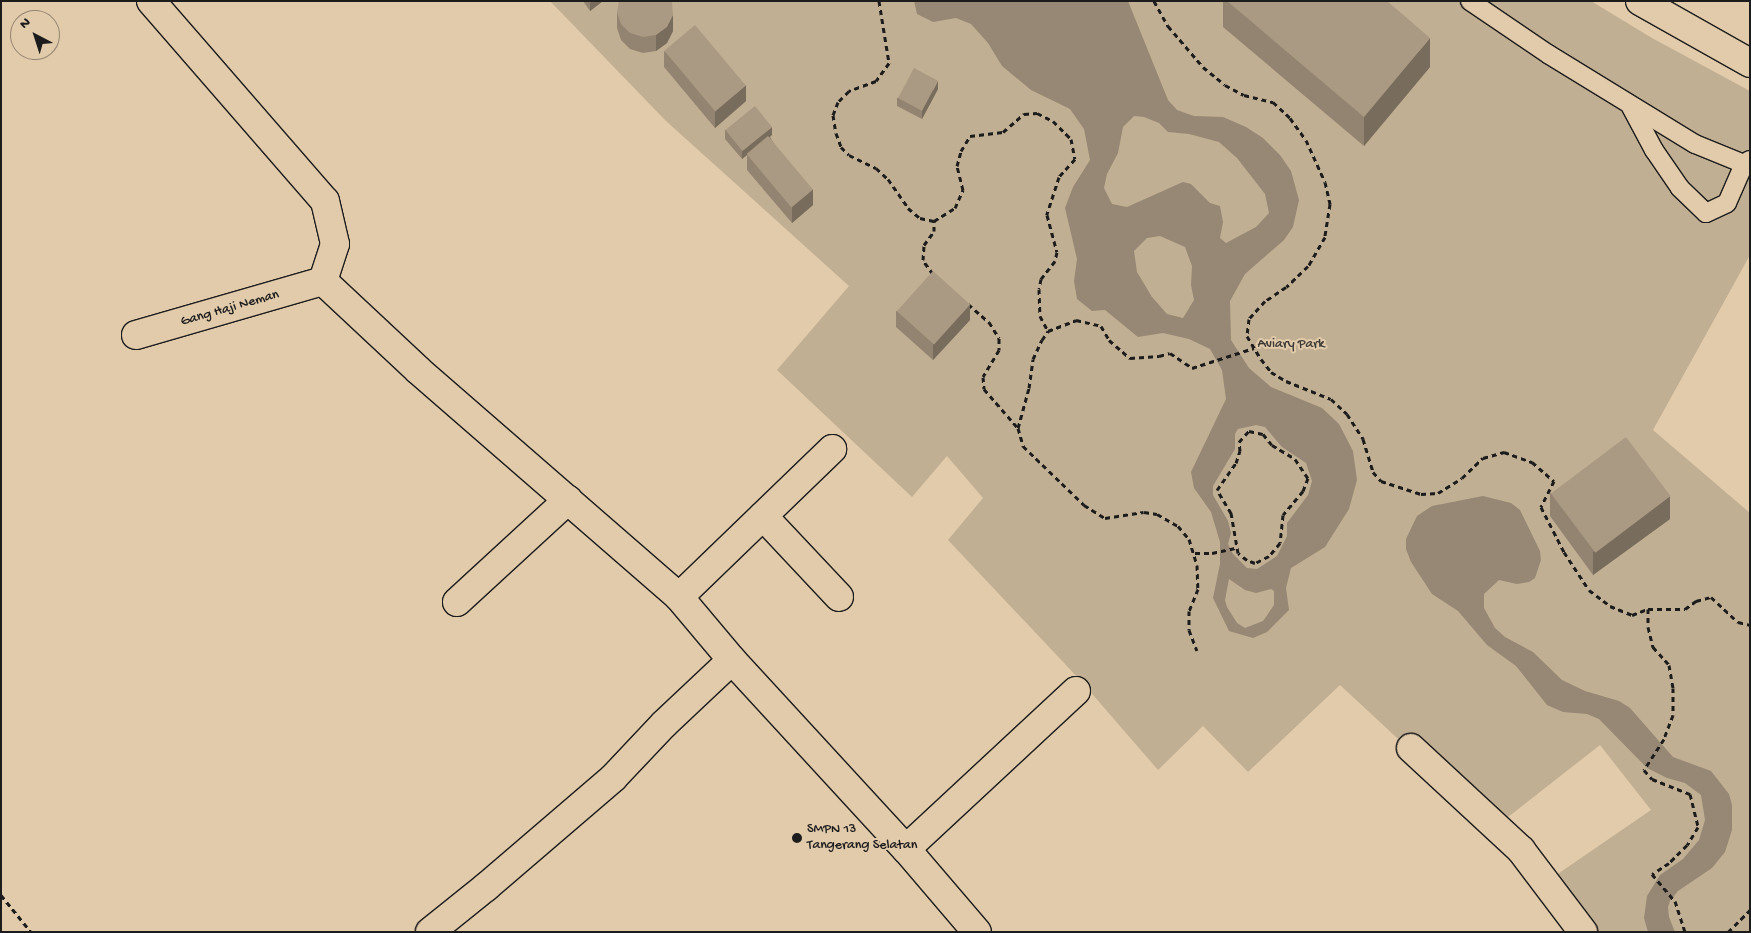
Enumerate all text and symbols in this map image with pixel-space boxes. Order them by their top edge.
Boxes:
north arrow [10,10,60,60]
text: N [17,14,35,33]
street label: Gang Haji Neman [179,287,281,331]
park label: Aviary Park [1257,337,1325,353]
place label: SMPN 13 Tangerang Selatan [807,822,917,854]
marker: SMPN 13 Tangerang Selatan [791,832,803,844]

